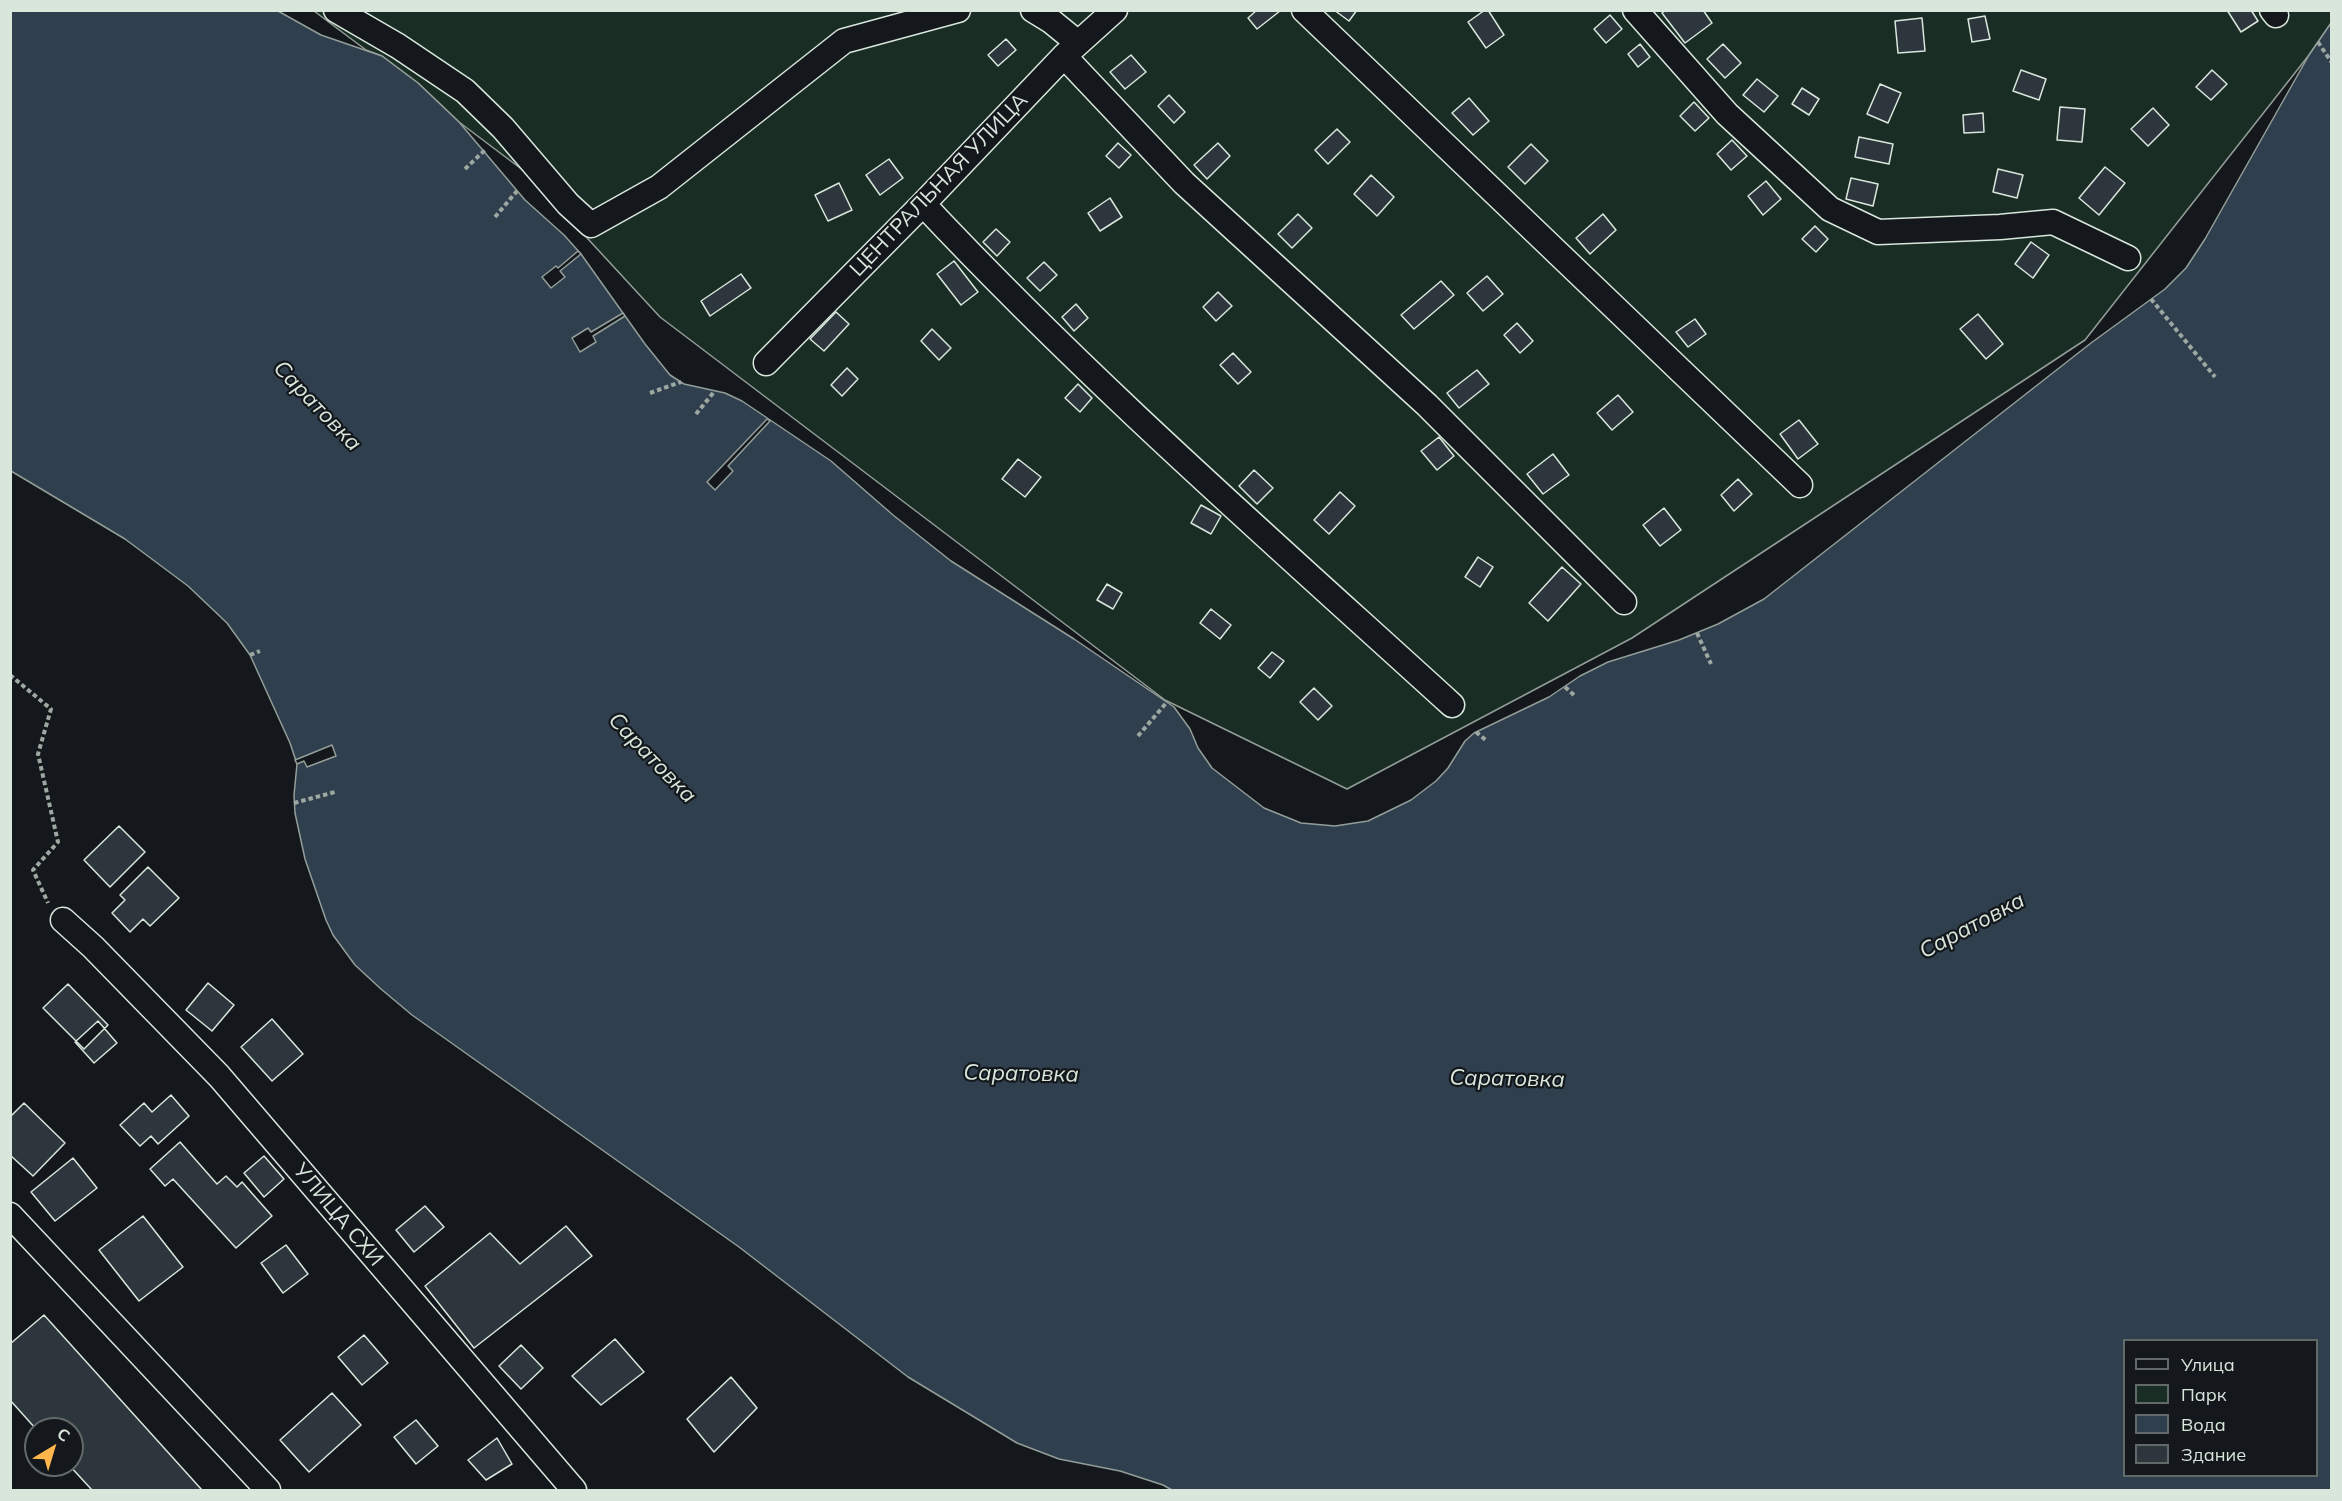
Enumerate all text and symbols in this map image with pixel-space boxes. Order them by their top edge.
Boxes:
street label: ЦЕНТРАЛЬНАЯ УЛИЦА [845,88,1033,282]
water label: Саратовка [267,355,367,457]
water label: Саратовка [602,707,702,809]
water label: Саратовка [1915,887,2029,965]
water label: Саратовка [963,1060,1079,1088]
water label: Саратовка [1449,1065,1565,1093]
street label: УЛИЦА СХИ [288,1158,388,1272]
legend [2123,1339,2318,1477]
text: Улица [2181,1353,2235,1376]
text: Парк [2181,1383,2226,1406]
text: Вода [2181,1413,2226,1436]
north arrow [24,1417,84,1477]
text: С [53,1423,74,1446]
text: Здание [2181,1443,2246,1466]

